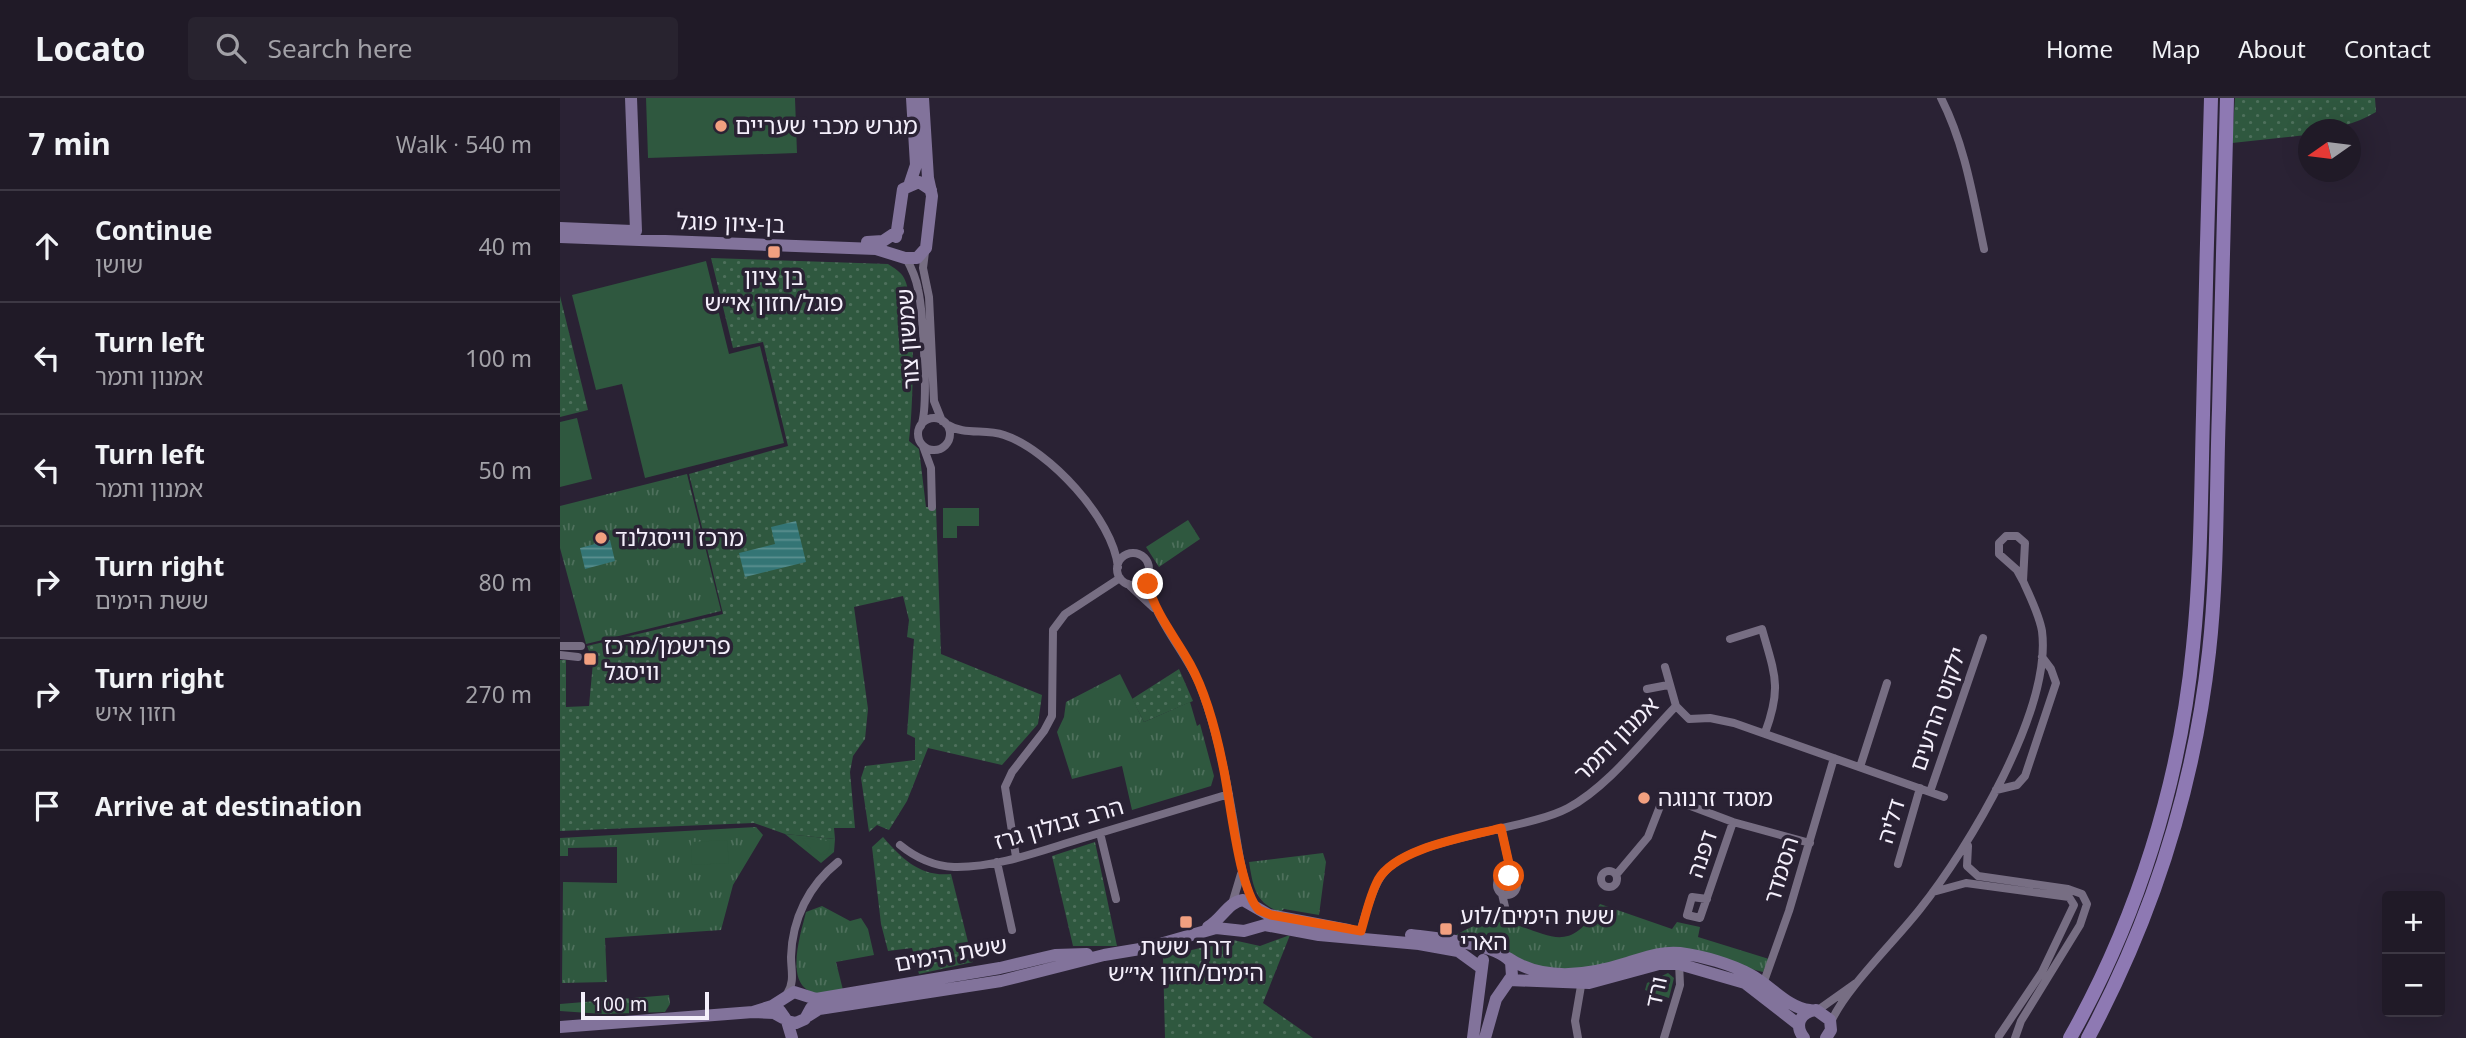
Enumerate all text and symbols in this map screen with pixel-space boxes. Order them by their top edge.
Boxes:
search box [188,17,678,80]
text: Locato [35,26,146,71]
icon: search [212,29,250,67]
text: Search here [268,30,413,66]
text: Home [2046,32,2113,65]
text: Map [2151,32,2200,65]
text: About [2238,32,2306,65]
text: Contact [2344,32,2431,65]
place label: מגרש מכבי שעריים [735,109,918,141]
marker: מגרש מכבי שעריים [713,118,729,134]
north arrow [2298,119,2361,182]
text: 7 min [28,123,111,164]
text: Walk · 540 m [395,128,532,160]
street label: בן-ציון פוגל [676,204,786,240]
text: Continue [95,212,213,248]
icon: ahead [28,227,66,265]
text: 40 m [478,230,532,262]
marker: בן ציון פוגל/חזון אי״ש [766,244,782,260]
text: שושן [95,248,143,280]
place label: בן ציון פוגל/חזון אי״ש [705,260,843,318]
street label: שמשון צור [888,288,926,391]
text: Turn left [95,324,205,360]
icon: left [28,339,66,377]
text: 100 m [465,342,532,374]
text: אמנון ותמר [95,360,203,392]
text: Turn left [95,436,205,472]
icon: left [28,451,66,489]
text: 50 m [478,454,532,486]
text: אמנון ותמר [95,472,203,504]
place label: מרכז וייסגלנד [615,521,744,553]
marker: מרכז וייסגלנד [593,530,609,546]
text: Turn right [95,548,224,584]
icon: right [28,563,66,601]
text: 80 m [478,566,532,598]
route end [1132,568,1163,599]
text: ששת הימים [95,584,209,616]
place label: פרישמן/מרכז וויסגל [604,629,731,687]
street label: ילקוט הרועים [1901,642,1973,775]
marker: פרישמן/מרכז וויסגל [582,651,598,667]
text: Turn right [95,660,224,696]
icon: right [28,675,66,713]
text: 270 m [465,678,532,710]
street label: אמנון ותמר [1566,689,1665,788]
text: חזון איש [95,696,176,728]
place label: מסגד זרנוגה [1658,781,1773,813]
icon: arrive [28,787,66,825]
text: Arrive at destination [95,788,362,824]
street label: הרב זבולון גרז [990,789,1127,857]
marker: מסגד זרנוגה [1636,790,1652,806]
street label: דליה [1868,794,1912,847]
street label: דפנה [1678,825,1724,882]
street label: הסמדר [1755,832,1805,907]
route start [1493,860,1524,891]
map controls [2382,891,2445,1017]
button: + [2382,891,2445,954]
place label: ששת הימים/לוע הארי [1460,899,1615,957]
marker: דרך ששת הימים/חזון אי״ש [1178,914,1194,930]
marker: ששת הימים/לוע הארי [1438,921,1454,937]
street label: ששת הימים [892,927,1010,979]
place label: דרך ששת הימים/חזון אי״ש [1108,930,1264,988]
button: − [2382,954,2445,1017]
street label: ורד [1636,973,1674,1010]
scale bar [581,989,709,1021]
text: 100 m [592,991,647,1017]

